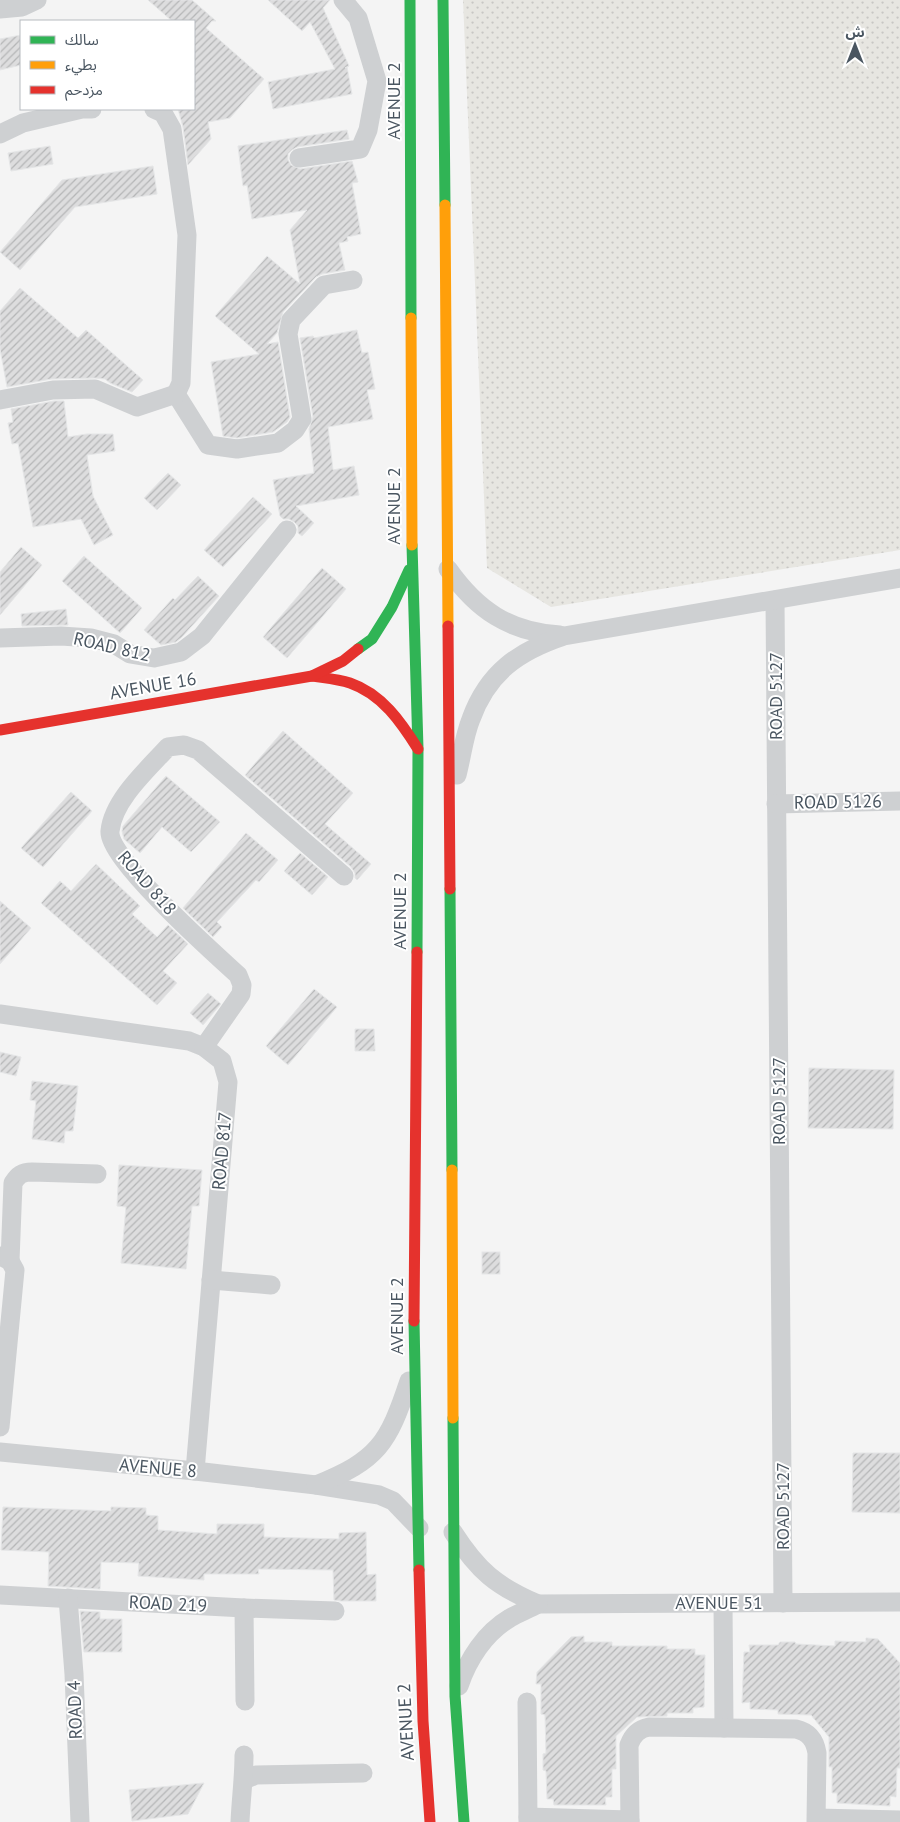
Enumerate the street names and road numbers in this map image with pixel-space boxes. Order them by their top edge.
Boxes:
street label: AVENUE 2 [382,62,405,140]
street label: AVENUE 2 [382,467,405,545]
street label: ROAD 812 [71,626,153,667]
street label: ROAD 5127 [764,652,787,740]
street label: AVENUE 16 [108,667,198,704]
street label: ROAD 5126 [794,789,882,814]
street label: ROAD 818 [113,846,182,920]
street label: AVENUE 2 [388,872,411,950]
street label: ROAD 5127 [767,1057,790,1145]
street label: ROAD 817 [207,1111,236,1191]
street label: AVENUE 2 [385,1277,408,1355]
street label: AVENUE 8 [118,1453,198,1482]
street label: ROAD 5127 [771,1462,794,1550]
street label: ROAD 219 [128,1590,208,1617]
street label: AVENUE 51 [675,1591,763,1614]
street label: ROAD 4 [62,1680,87,1740]
street label: AVENUE 2 [392,1683,419,1761]

